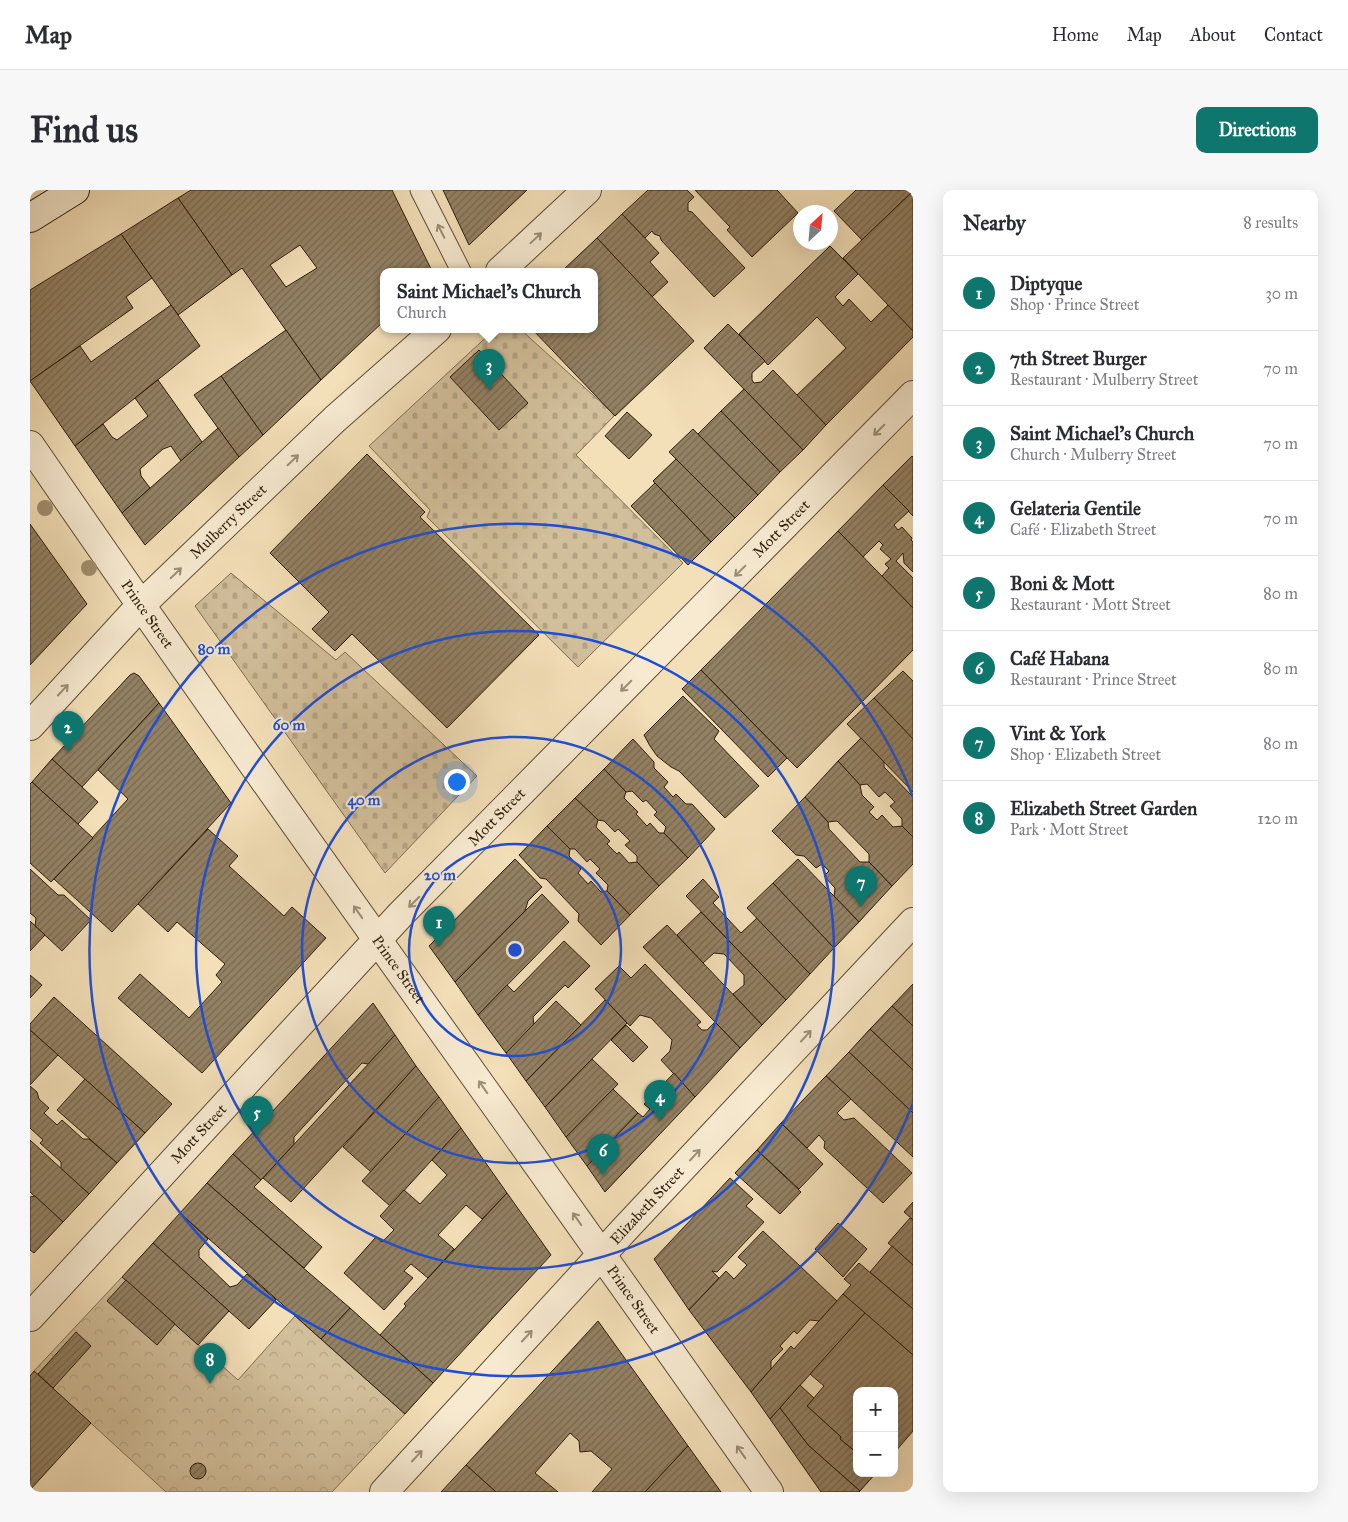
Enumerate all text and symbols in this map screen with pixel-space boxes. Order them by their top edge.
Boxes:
text: Map [25,20,72,50]
text: Home [1052,24,1099,46]
text: Map [1127,24,1162,46]
text: About [1190,24,1236,46]
text: Contact [1264,24,1323,46]
button: Directions [1196,107,1318,153]
text: Find us [30,109,138,152]
north arrow [793,205,838,250]
text: Nearby [963,210,1026,236]
text: 8 results [1243,213,1298,232]
one-way arrow [436,224,445,239]
one-way arrow [530,232,542,244]
popup [380,268,598,333]
text: Diptyque [1010,272,1082,295]
text: Saint Michael's Church [397,280,581,303]
text: 1 [976,284,982,303]
text: 30 m [1265,284,1298,303]
text: Shop · Prince Street [1010,295,1139,314]
text: Church [397,303,447,322]
text: 7th Street Burger [1010,347,1147,370]
pin: 3 [473,349,505,390]
text: 2 [975,359,983,378]
text: 70 m [1263,359,1298,378]
text: Restaurant · Mulberry Street [1010,370,1198,389]
text: Saint Michael's Church [1010,422,1194,445]
one-way arrow [873,424,885,436]
text: 3 [976,434,982,453]
text: 70 m [1263,434,1298,453]
text: Church · Mulberry Street [1010,445,1177,464]
one-way arrow [286,454,299,466]
street label: Mulberry Street [186,480,271,562]
street label: Mott Street [749,496,814,561]
text: Gelateria Gentile [1010,497,1141,520]
text: 4 [975,509,983,528]
text: 70 m [1263,509,1298,528]
text: Café · Elizabeth Street [1010,520,1156,539]
one-way arrow [734,564,746,577]
one-way arrow [169,567,182,579]
text: Boni & Mott [1010,572,1115,595]
street label: Prince Street [117,577,178,653]
text: 5 [975,584,983,603]
text: 80 m [1263,584,1298,603]
text: Restaurant · Mott Street [1010,595,1171,614]
text: 80 m [198,640,231,658]
text: Café Habana [1010,647,1109,670]
text: 6 [975,659,983,678]
text: 80 m [1263,659,1298,678]
text: Restaurant · Prince Street [1010,670,1177,689]
one-way arrow [620,680,632,693]
one-way arrow [57,683,69,696]
pin: 2 [52,711,84,752]
text: 60 m [273,716,306,734]
text: Vint & York [1010,722,1106,745]
text: 7 [975,734,983,753]
text: 80 m [1263,734,1298,753]
text: Shop · Elizabeth Street [1010,745,1161,764]
your location [444,769,470,795]
street label: Mott Street [464,784,530,850]
text: 40 m [348,791,381,810]
text: Elizabeth Street Garden [1010,797,1197,820]
text: 8 [975,809,983,828]
text: 120 m [1258,809,1298,828]
text: Park · Mott Street [1010,820,1128,839]
text: 20 m [424,866,456,884]
pin: 7 [845,866,877,907]
one-way arrow [408,896,420,908]
one-way arrow [353,905,363,919]
pin: 1 [423,906,455,947]
street label: Prince Street [368,932,429,1008]
centre of rings [506,941,524,959]
one-way arrow [800,1030,812,1042]
one-way arrow [478,1080,488,1094]
pin: 4 [644,1080,676,1121]
pin: 5 [241,1096,273,1137]
street label: Mott Street [167,1100,231,1167]
pin: 6 [587,1134,619,1175]
one-way arrow [689,1148,701,1161]
street label: Elizabeth Street [606,1162,688,1248]
one-way arrow [572,1212,582,1226]
street label: Prince Street [603,1262,664,1338]
one-way arrow [521,1330,532,1343]
pin: 8 [194,1343,226,1384]
map controls [853,1387,898,1477]
button: + [853,1387,898,1432]
button: − [853,1432,898,1477]
one-way arrow [736,1445,746,1459]
one-way arrow [411,1450,423,1463]

